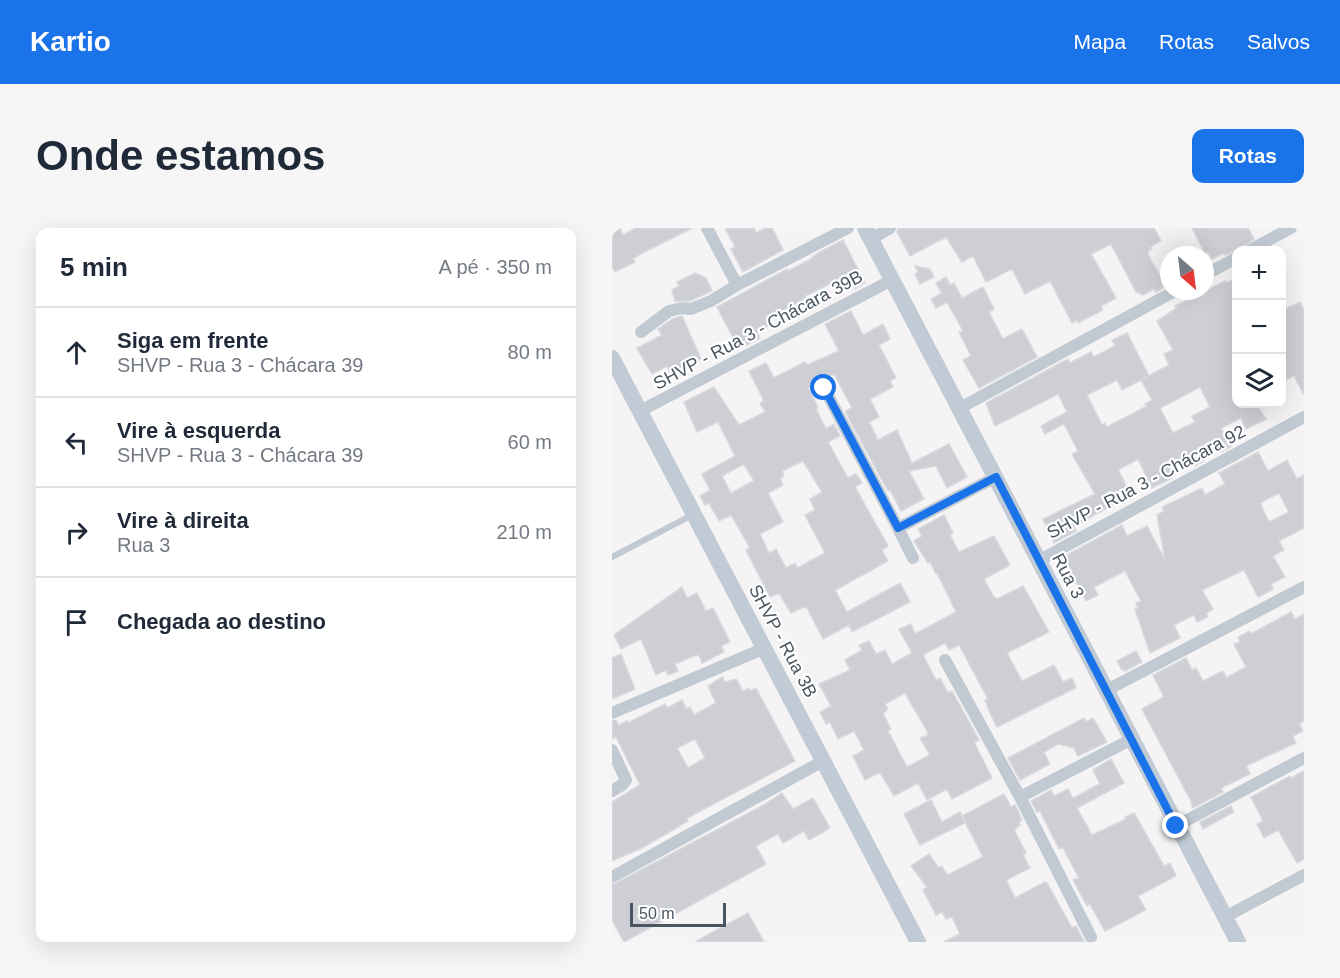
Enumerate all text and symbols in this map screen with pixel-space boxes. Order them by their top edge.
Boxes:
text: Kartio [30,26,111,57]
text: Mapa [1074,30,1126,53]
text: Rotas [1159,30,1214,53]
text: Salvos [1247,30,1310,53]
button: Rotas [1192,129,1304,183]
text: Onde estamos [36,132,325,179]
north arrow [1160,246,1214,300]
map controls [1232,246,1286,408]
button: + [1232,246,1286,300]
text: 5 min [60,252,128,282]
text: A pé · 350 m [439,256,552,278]
street label: SHVP - Rua 3 - Chácara 39B [650,266,866,394]
button: − [1232,300,1286,354]
text: Siga em frente [117,328,269,353]
icon: ahead [60,336,93,369]
text: 80 m [508,341,552,363]
text: SHVP - Rua 3 - Chácara 39 [117,354,363,376]
button: layers [1232,354,1286,408]
route start [810,374,836,400]
text: Vire à esquerda [117,418,280,443]
street label: SHVP - Rua 3 - Chácara 92 [1043,421,1249,543]
icon: left [60,426,93,459]
text: 60 m [508,431,552,453]
text: SHVP - Rua 3 - Chácara 39 [117,444,363,466]
text: Vire à direita [117,508,249,533]
icon: right [60,516,93,549]
text: 210 m [496,521,552,543]
text: Rua 3 [117,534,170,556]
street label: Rua 3 [1048,550,1088,602]
street label: SHVP - Rua 3B [745,581,821,701]
icon: arrive [60,606,93,639]
text: Chegada ao destino [117,609,326,634]
route end [1162,812,1188,838]
scale bar [630,900,726,928]
text: 50 m [639,905,675,922]

